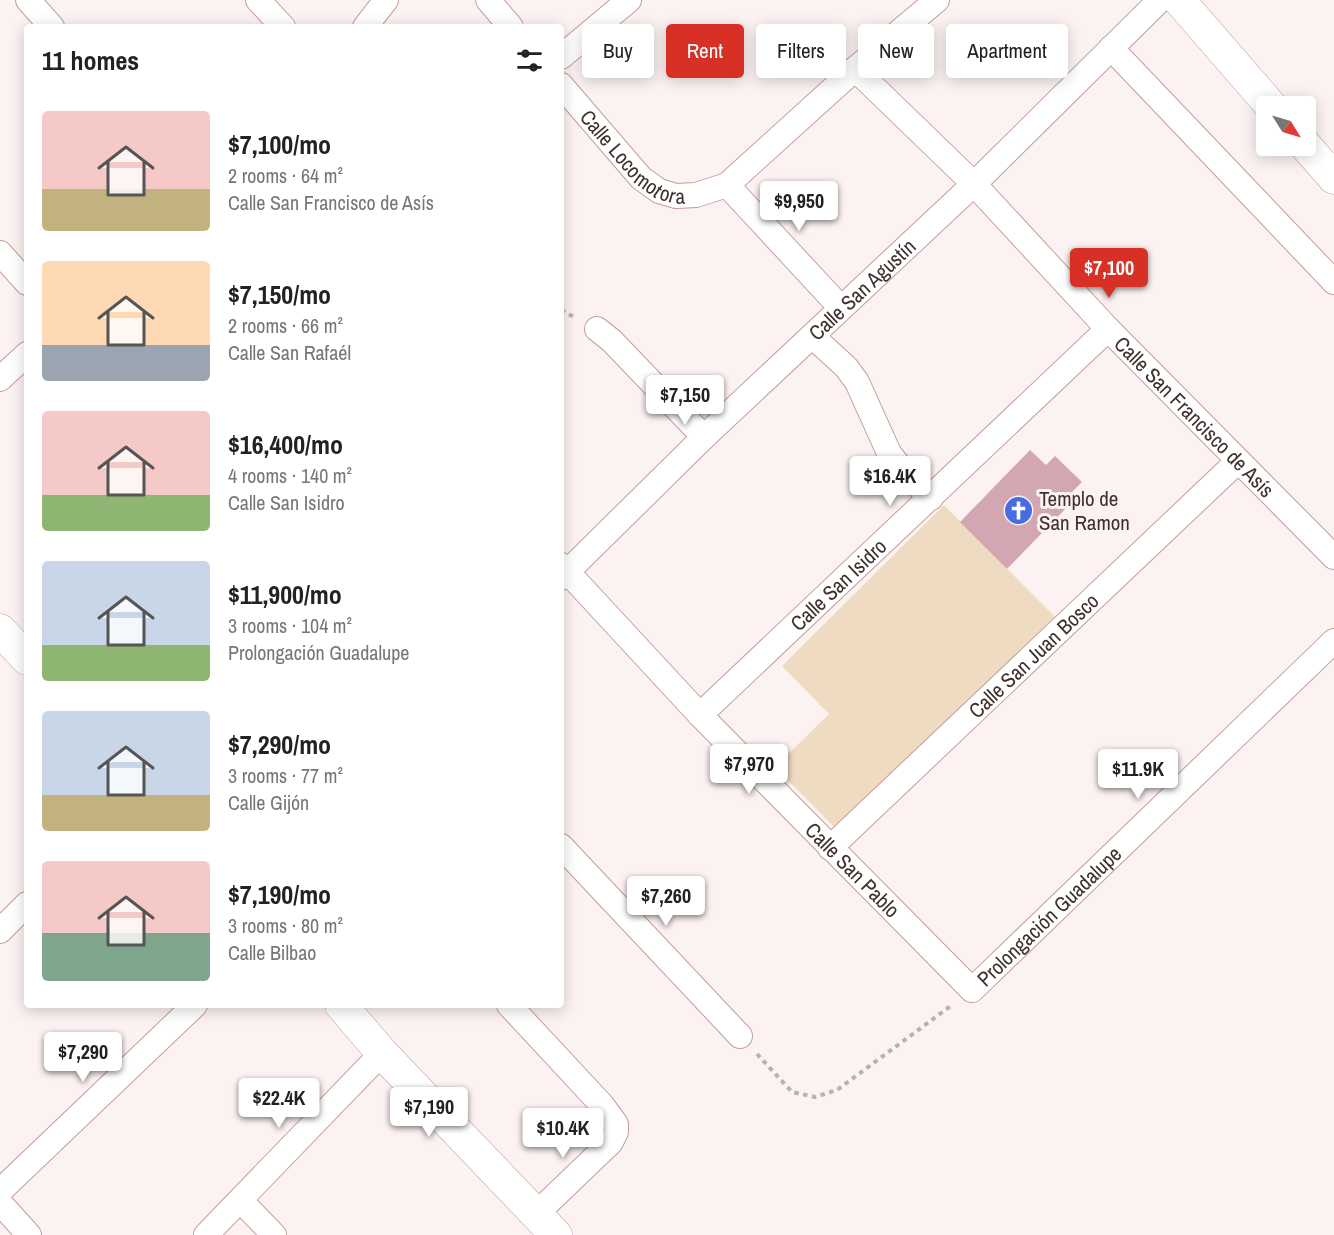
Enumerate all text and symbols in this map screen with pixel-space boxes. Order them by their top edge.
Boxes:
chip: Buy [582,24,654,78]
chip: Rent [666,24,744,78]
chip: Filters [756,24,846,78]
chip: New [858,24,934,78]
chip: Apartment [946,24,1068,78]
text: 11 homes [42,43,139,78]
icon: filters [513,44,546,77]
north arrow [1256,96,1316,156]
map controls [1256,96,1316,156]
street label: Calle Locomotora [574,103,686,211]
text: $7,100/mo [228,127,331,162]
icon: home [90,135,162,207]
text: 2 rooms · 64 m² [228,162,343,189]
pin: $9,950 [750,181,848,232]
text: $9,950 [774,187,824,214]
text: Calle San Francisco de Asís [228,189,434,216]
street label: Calle San Agustín [802,232,922,347]
pin: $7,100 [1060,248,1158,299]
text: $7,100 [1084,254,1134,281]
text: $7,150/mo [228,277,331,312]
icon: home [90,285,162,357]
text: 2 rooms · 66 m² [228,312,343,339]
street label: Calle San Francisco de Asís [1108,329,1281,504]
text: Calle San Rafaél [228,339,351,366]
pin: $7,150 [636,375,734,426]
text: $7,150 [660,381,710,408]
text: $16,400/mo [228,427,343,462]
icon: home [90,435,162,507]
pin: $16.4K [841,456,939,507]
text: 4 rooms · 140 m² [228,462,352,489]
text: $16.4K [864,462,916,489]
place label: Templo de San Ramon [1039,484,1130,537]
text: Calle San Isidro [228,489,345,516]
church icon: Templo de San Ramon [1002,494,1034,526]
street label: Calle San Isidro [784,532,893,637]
text: $11,900/mo [228,577,342,612]
icon: home [90,585,162,657]
street label: Calle San Juan Bosco [962,586,1105,724]
text: 3 rooms · 104 m² [228,612,352,639]
text: Prolongación Guadalupe [228,639,409,666]
text: $7,290/mo [228,727,331,762]
icon: home [90,735,162,807]
pin: $7,970 [700,744,798,795]
pin: $11.9K [1089,749,1187,800]
text: $7,970 [724,750,774,777]
text: $11.9K [1112,755,1164,782]
text: 3 rooms · 77 m² [228,762,343,789]
text: Calle Gijón [228,789,309,816]
street label: Calle San Pablo [799,816,907,924]
street label: Prolongación Guadalupe [970,839,1127,993]
pin: $7,260 [617,876,715,927]
text: $7,190/mo [228,877,331,912]
text: $7,260 [641,882,691,909]
icon: home [90,885,162,957]
text: 3 rooms · 80 m² [228,912,343,939]
text: Calle Bilbao [228,939,316,966]
pin: $7,290 [34,1032,132,1083]
text: $7,290 [58,1038,108,1065]
pin: $22.4K [230,1078,328,1129]
text: $22.4K [253,1084,305,1111]
pin: $7,190 [380,1087,478,1138]
text: $7,190 [404,1093,454,1120]
pin: $10.4K [514,1108,612,1159]
text: $10.4K [537,1114,589,1141]

